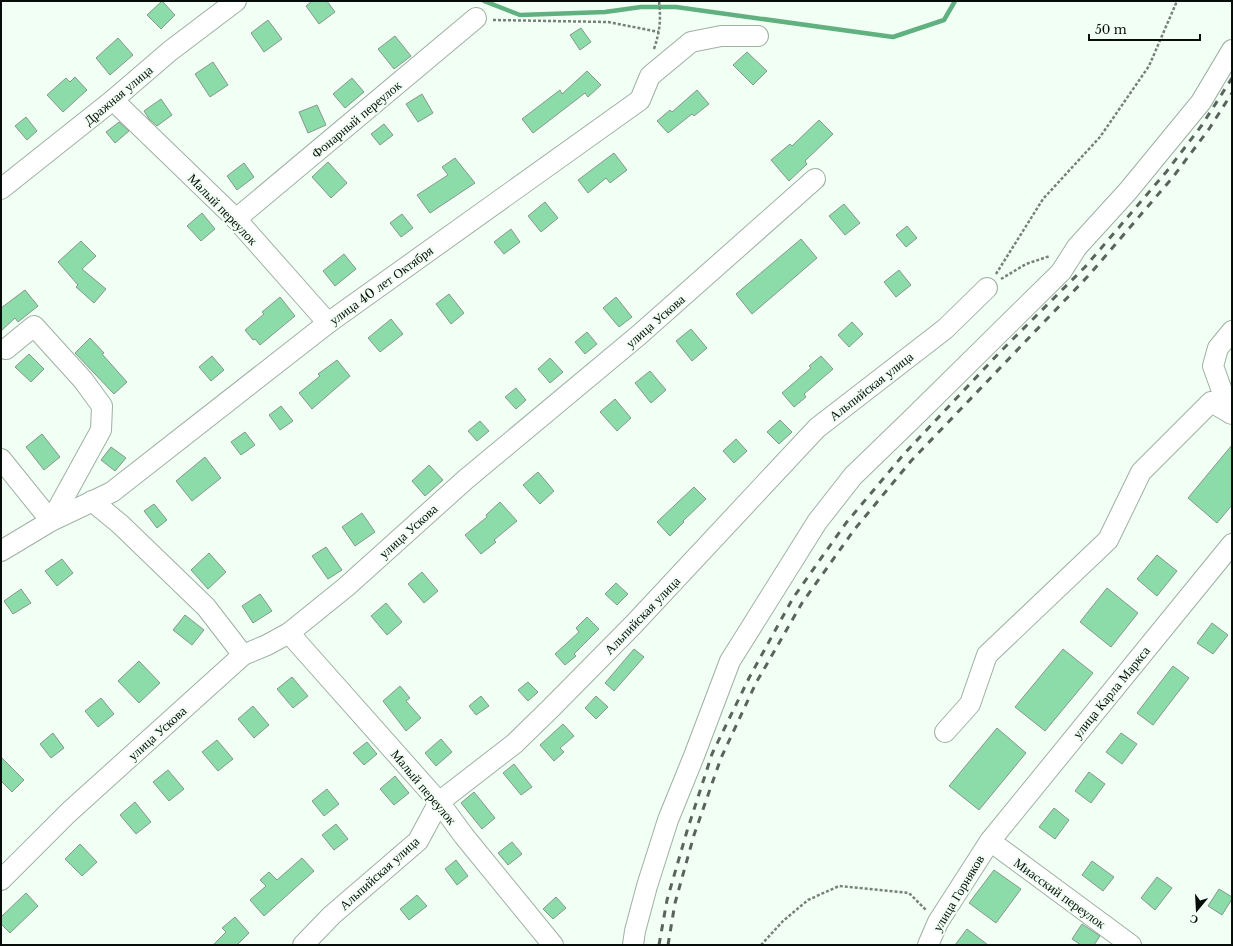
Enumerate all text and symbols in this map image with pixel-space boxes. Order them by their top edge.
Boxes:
scale bar [1089,16,1200,42]
text: 50 m [1095,22,1127,37]
street label: Дражная улица [80,62,156,129]
street label: Фонарный переулок [308,76,405,162]
street label: Малый переулок [184,170,262,249]
street label: улица 40 лет Октября [326,242,437,329]
street label: улица Ускова [622,291,689,352]
street label: Альпийская улица [826,348,917,425]
street label: улица Ускова [375,500,441,562]
street label: Альпийская улица [601,573,684,658]
street label: улица Карла Маркса [1069,643,1154,742]
street label: улица Ускова [124,702,190,764]
street label: Малый переулок [387,746,461,829]
street label: Альпийская улица [336,833,423,914]
street label: улица Горняков [929,852,988,935]
street label: Миасский переулок [1010,854,1110,933]
north arrow [1177,890,1217,930]
text: С [1188,912,1200,927]

